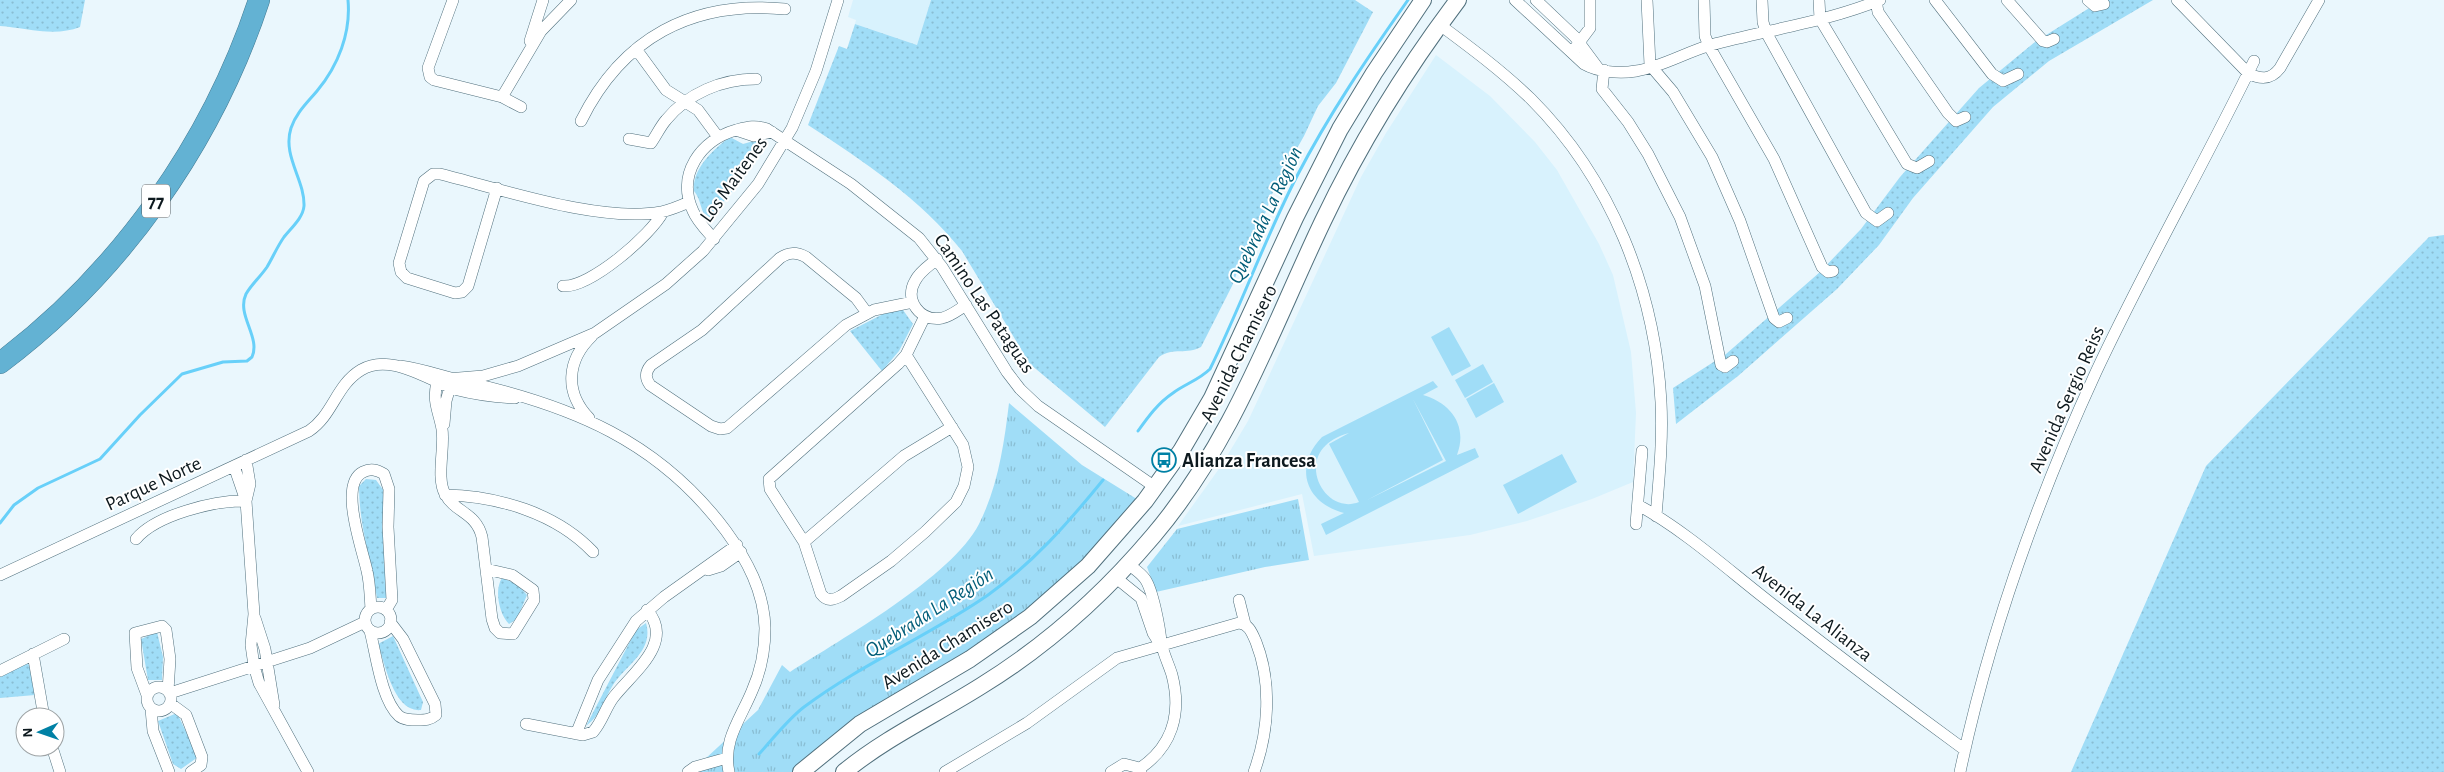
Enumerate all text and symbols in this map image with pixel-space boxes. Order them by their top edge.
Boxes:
street label: Los Maitenes [696,133,771,226]
water label: Quebrada La Región [1225,144,1306,287]
road number: 77 [142,185,170,218]
street label: Camino Las Pataguas [930,230,1038,377]
street label: Avenida Chamisero [1197,282,1281,425]
street label: Avenida Sergio Reiss [2026,323,2108,476]
bus stop icon: Alianza Francesa [1151,447,1177,473]
place label: Alianza Francesa [1182,451,1316,471]
street label: Parque Norte [103,453,204,515]
street label: Avenida La Alianza [1749,560,1876,666]
water label: Quebrada La Región [861,563,997,662]
street label: Avenida Chamisero [879,597,1017,693]
north arrow [15,707,65,757]
text: N [21,727,35,738]

